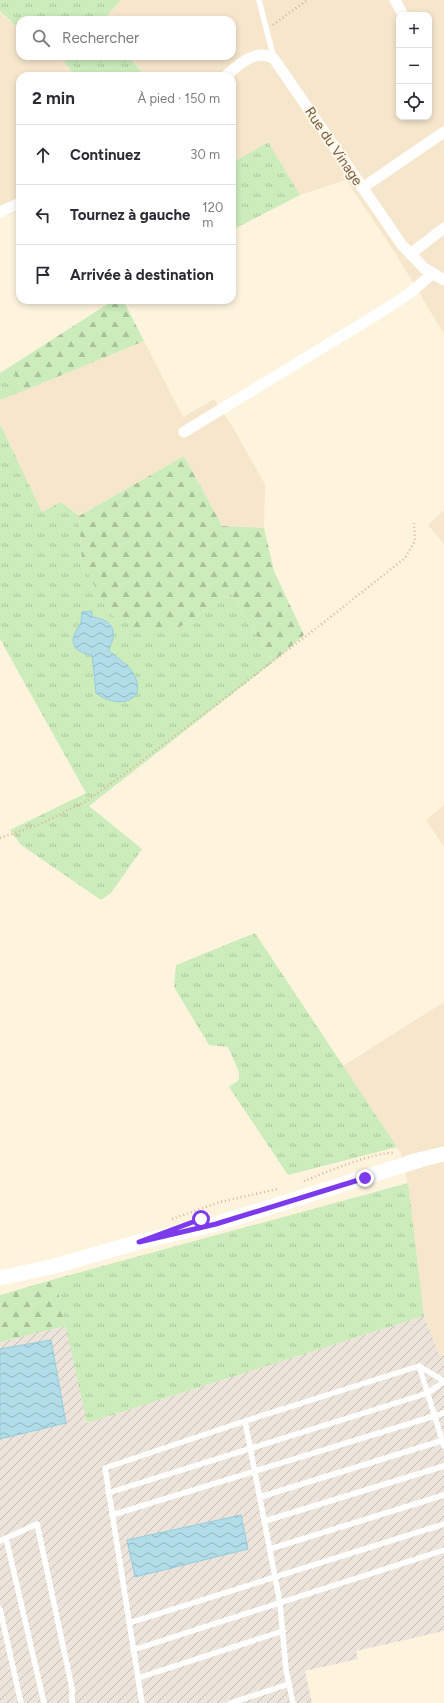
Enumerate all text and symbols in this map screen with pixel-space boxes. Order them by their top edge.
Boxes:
map controls [396,12,432,120]
button: + [396,12,432,48]
search box [16,16,236,60]
icon: search [30,27,52,49]
text: Rechercher [62,29,139,47]
button: − [396,48,432,84]
button: locate [396,84,432,120]
text: 2 min [32,88,75,108]
text: À pied · 150 m [137,91,220,106]
street label: Rue du Vinage [301,104,366,189]
icon: ahead [32,144,54,166]
text: Continuez [70,146,141,164]
text: 30 m [190,147,220,162]
text: 120 m [202,200,223,230]
icon: left [32,204,54,226]
text: Tournez à gauche [70,206,190,224]
icon: arrive [32,264,54,286]
text: Arrivée à destination [70,266,214,284]
route end [356,1169,374,1187]
route start [192,1210,210,1228]

